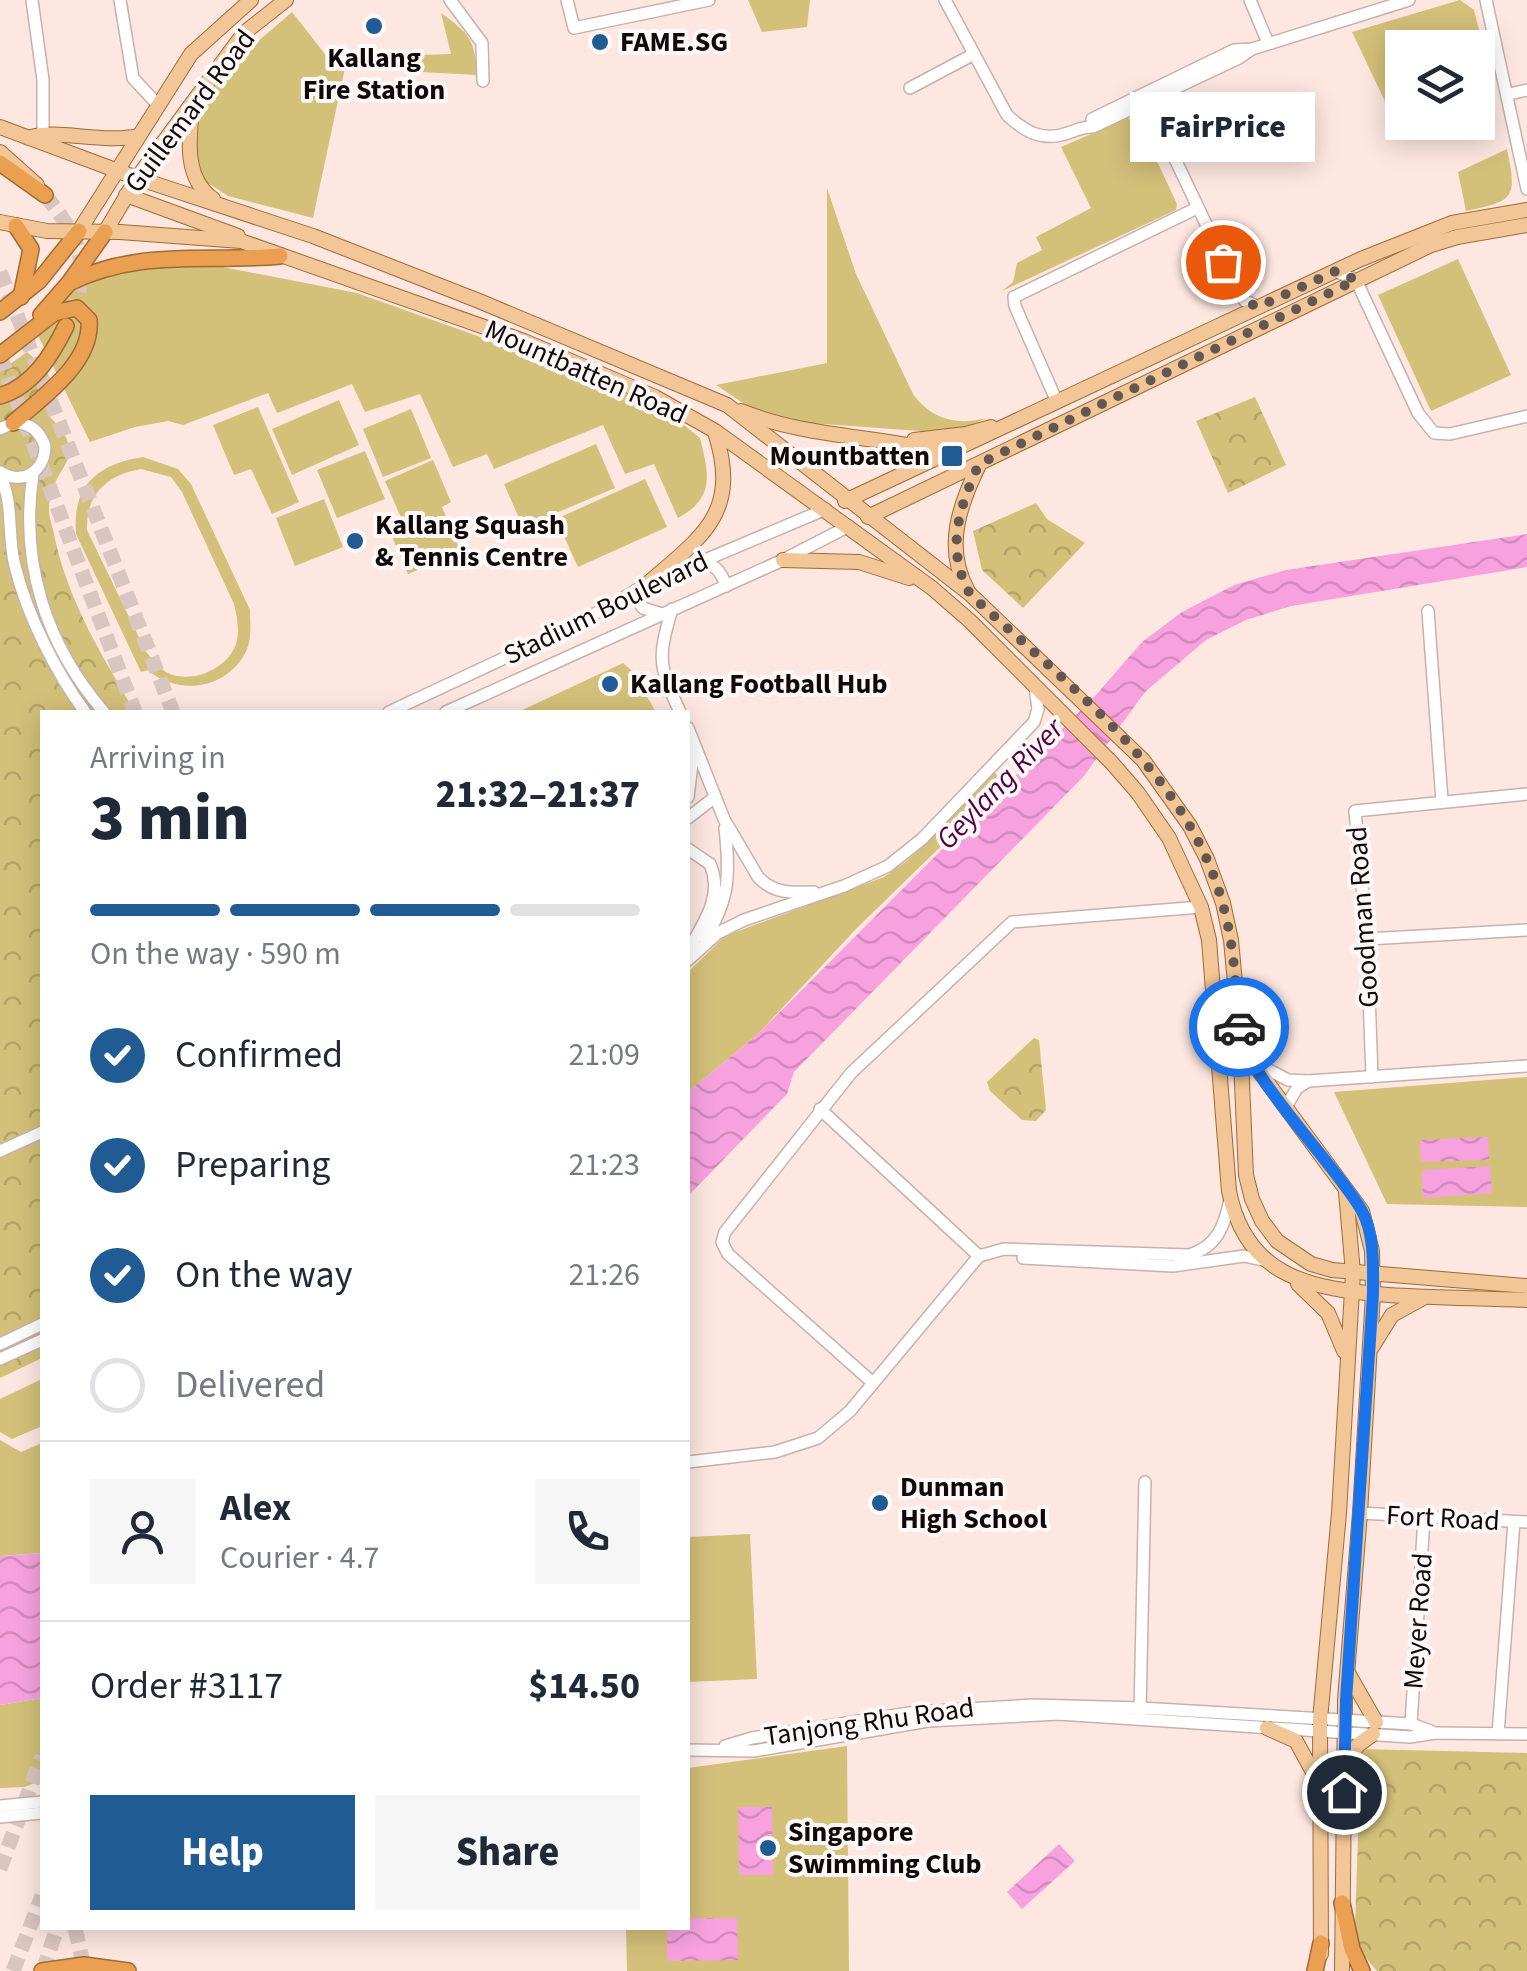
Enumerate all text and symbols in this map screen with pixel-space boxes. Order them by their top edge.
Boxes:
marker: Kallang Fire Station [363,15,385,37]
street label: Guillemard Road [115,21,265,201]
place label: FAME.SG [620,22,728,62]
map controls [1385,30,1495,140]
button: layers [1385,30,1495,140]
marker: FAME.SG [589,31,611,53]
place label: Kallang Fire Station [303,38,445,110]
callout: FairPrice [1130,92,1316,162]
text: FairPrice [1159,104,1286,150]
pin [1181,220,1266,305]
icon: bag [1196,235,1251,290]
street label: Mountbatten Road [479,310,693,434]
place label: Mountbatten [770,436,930,476]
marker: Mountbatten [939,443,965,469]
place label: Kallang Squash & Tennis Centre [375,505,568,577]
marker: Kallang Squash & Tennis Centre [344,530,366,552]
street label: Stadium Boulevard [497,541,715,675]
place label: Kallang Football Hub [630,664,887,704]
marker: Kallang Football Hub [599,673,621,695]
water label: Geylang River [926,707,1075,859]
text: Arriving in [90,735,226,781]
text: 21:32–21:37 [436,768,640,822]
text: 3 min [90,772,250,865]
street label: Goodman Road [1337,825,1389,1009]
text: On the way · 590 m [90,931,341,977]
courier [1189,977,1289,1077]
icon: car [1212,1000,1267,1055]
icon: check [90,1028,145,1083]
text: Confirmed [175,1028,343,1082]
text: 21:09 [568,1032,640,1078]
icon: check [90,1138,145,1193]
text: Preparing [175,1138,330,1192]
text: 21:23 [568,1142,640,1188]
icon: check [90,1248,145,1303]
text: On the way [175,1248,352,1302]
text: 21:26 [568,1252,640,1298]
text: Delivered [175,1358,325,1412]
place label: Dunman High School [900,1467,1047,1539]
button: person [90,1479,195,1584]
button: phone [535,1479,640,1584]
text: Alex [220,1481,291,1535]
marker: Dunman High School [869,1492,891,1514]
street label: Fort Road [1385,1495,1501,1541]
text: Courier · 4.7 [220,1535,380,1581]
street label: Meyer Road [1393,1551,1443,1691]
text: Order #3117 [90,1659,283,1713]
text: $14.50 [528,1659,640,1713]
street label: Tanjong Rhu Road [761,1687,977,1757]
pin [1302,1750,1387,1835]
icon: home [1317,1765,1372,1820]
button: Help [90,1795,355,1910]
button: Share [375,1795,640,1910]
place label: Singapore Swimming Club [788,1812,982,1884]
marker: Singapore Swimming Club [757,1837,779,1859]

